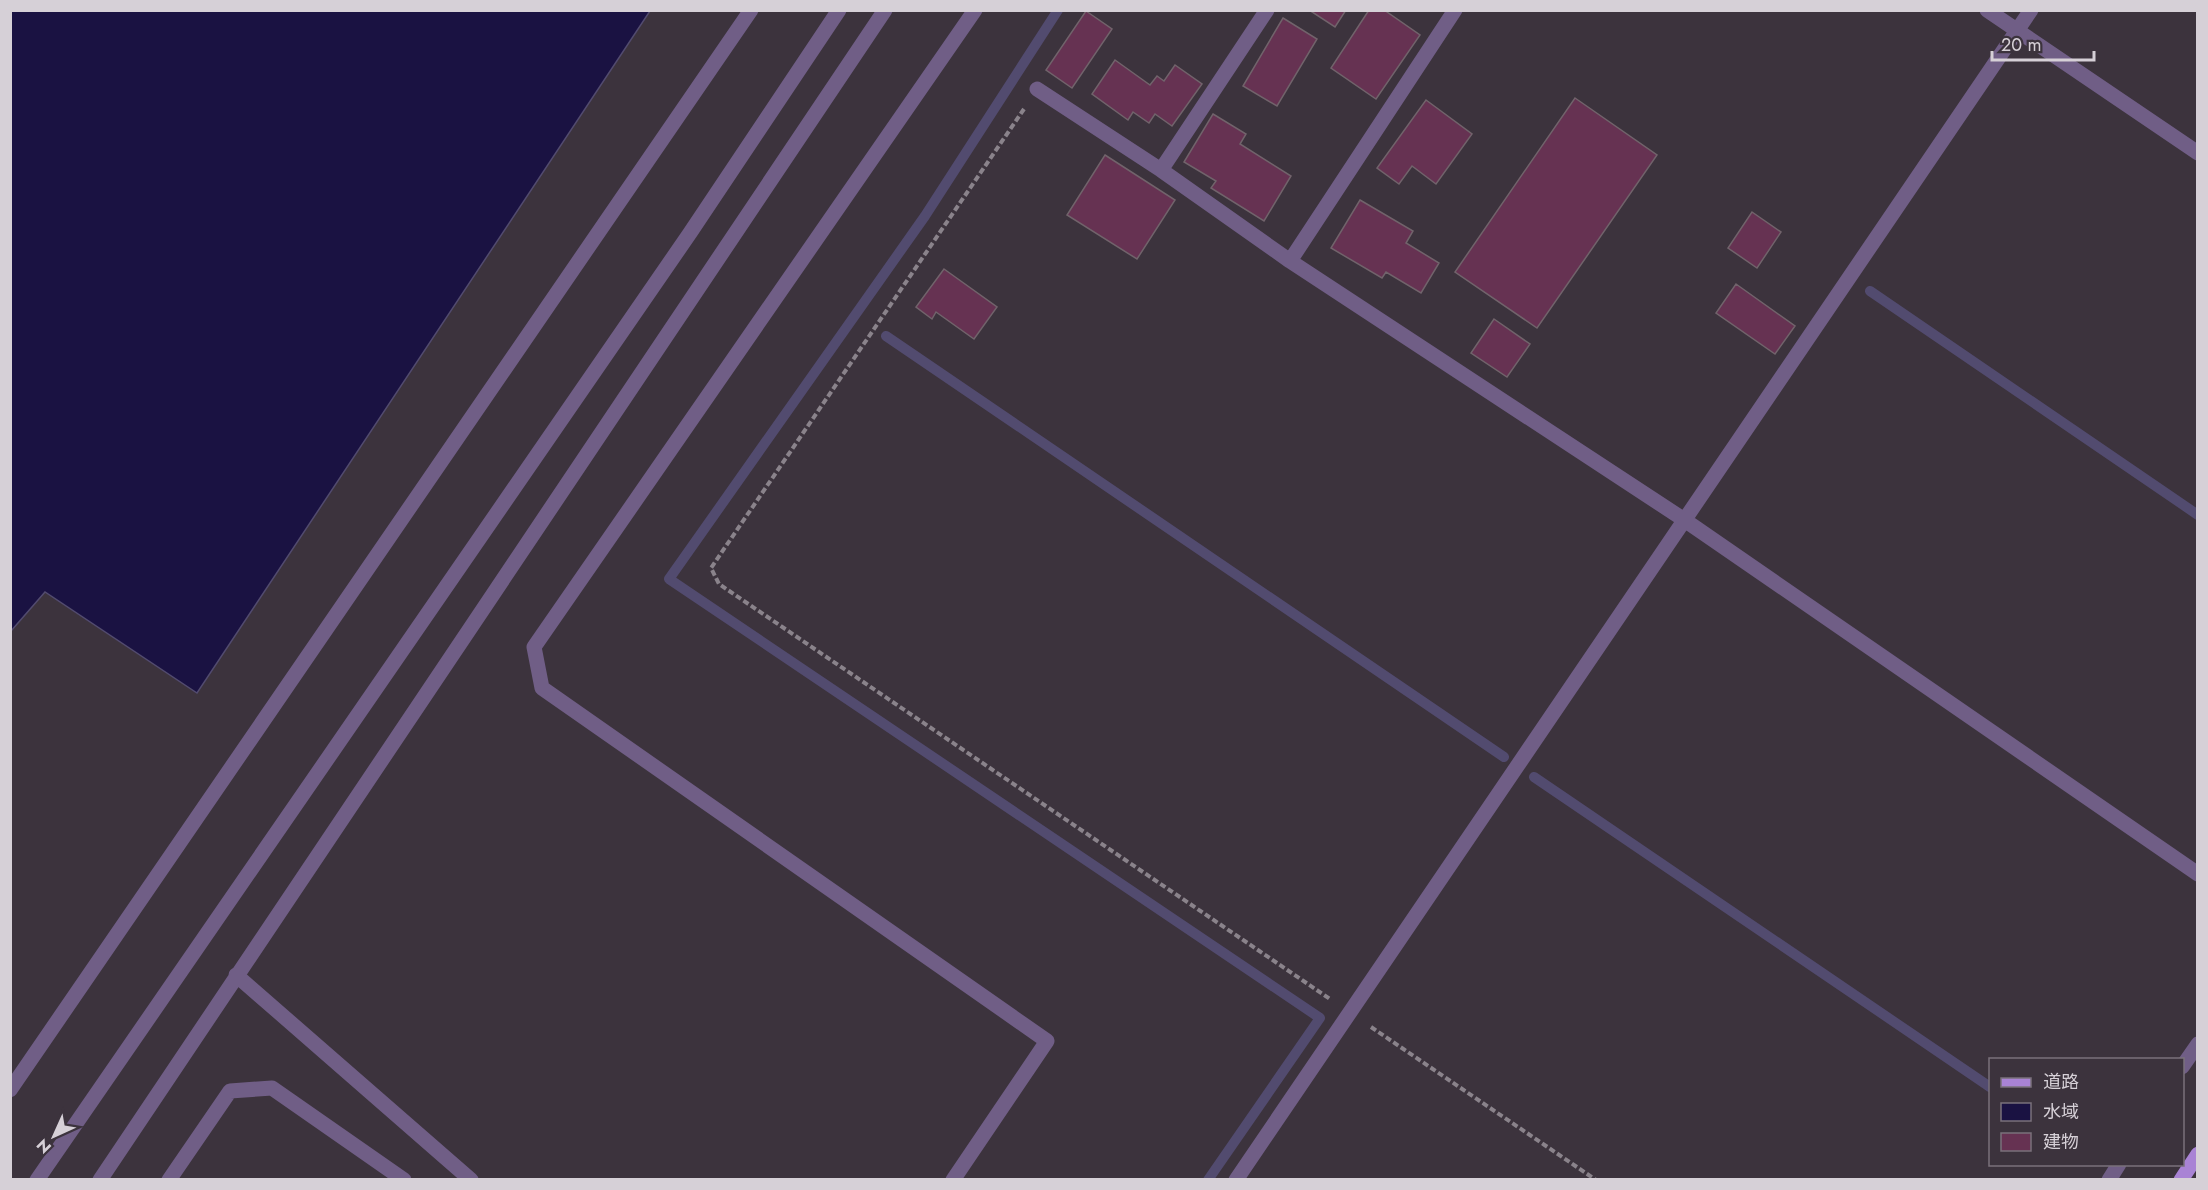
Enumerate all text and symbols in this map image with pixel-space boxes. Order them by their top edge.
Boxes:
scale bar [1992,24,2094,62]
text: 20 m [2001,32,2041,58]
legend [1989,1058,2184,1166]
text: 道路 [2043,1069,2079,1095]
text: 水域 [2043,1099,2079,1125]
north arrow [24,1106,84,1166]
text: 建物 [2043,1129,2079,1155]
text: N [31,1134,56,1159]

